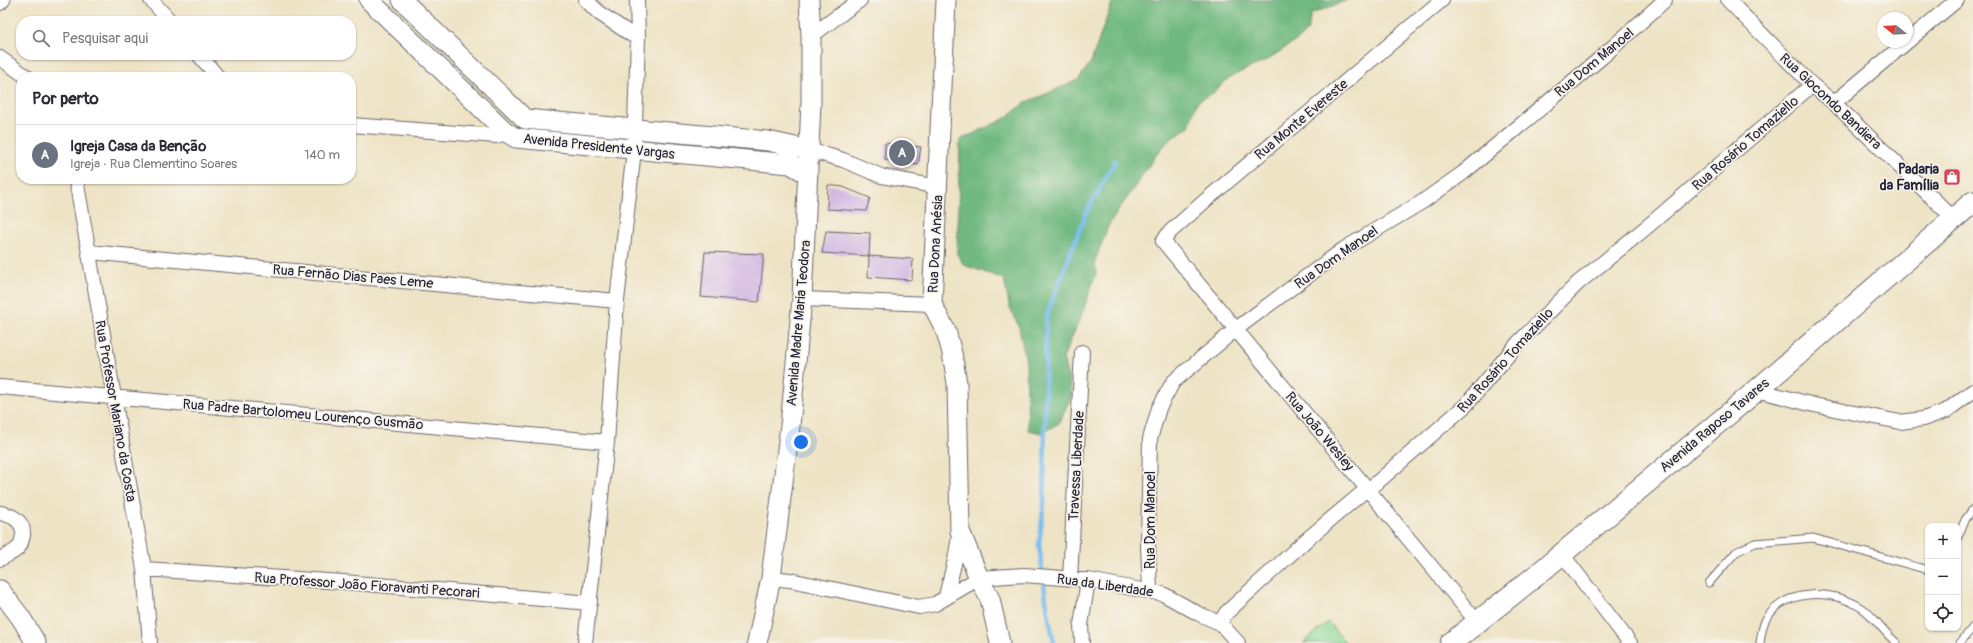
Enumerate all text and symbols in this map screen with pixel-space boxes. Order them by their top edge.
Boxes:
north arrow [1877,12,1913,48]
search box [16,16,356,60]
street label: Rua Dom Manoel [1551,24,1637,100]
icon: search [30,27,52,49]
text: Pesquisar aqui [62,29,148,48]
street label: Rua Giocondo Bandiera [1776,50,1885,153]
street label: Rua Monte Evereste [1251,75,1351,163]
text: Por perto [32,88,99,109]
street label: Rua Rosário Tomaziello [1689,92,1802,194]
street label: Avenida Presidente Vargas [522,130,676,163]
text: Igreja Casa da Benção [70,137,206,156]
pin: A [889,138,915,168]
text: A [41,147,49,163]
text: 140 m [304,147,340,163]
text: Igreja · Rua Clementino Soares [70,156,237,172]
place label: Padaria da Família [1880,161,1939,194]
shop icon: Padaria da Família [1942,167,1962,187]
street label: Rua Dona Anésia [924,195,947,293]
street label: Rua Dom Manoel [1291,222,1381,293]
street label: Avenida Madre Maria Teodora [783,239,814,407]
street label: Rua Fernão Dias Paes Leme [272,261,434,292]
street label: Rua Rosário Tomaziello [1454,304,1557,416]
street label: Rua Professor Mariano da Costa [91,319,140,503]
street label: Avenida Raposo Tavares [1656,374,1773,476]
street label: Rua João Wesley [1282,388,1358,474]
street label: Rua Padre Bartolomeu Lourenço Gusmão [182,396,425,434]
street label: Travessa Liberdade [1065,410,1088,522]
your location [791,432,811,452]
street label: Rua Dom Manoel [1142,471,1159,569]
map controls [1925,523,1961,631]
button: + [1925,523,1961,559]
button: − [1925,559,1961,595]
street label: Rua Professor João Fioravanti Pecorari [254,569,481,602]
street label: Rua da Liberdade [1056,570,1154,601]
button: locate [1925,595,1961,631]

